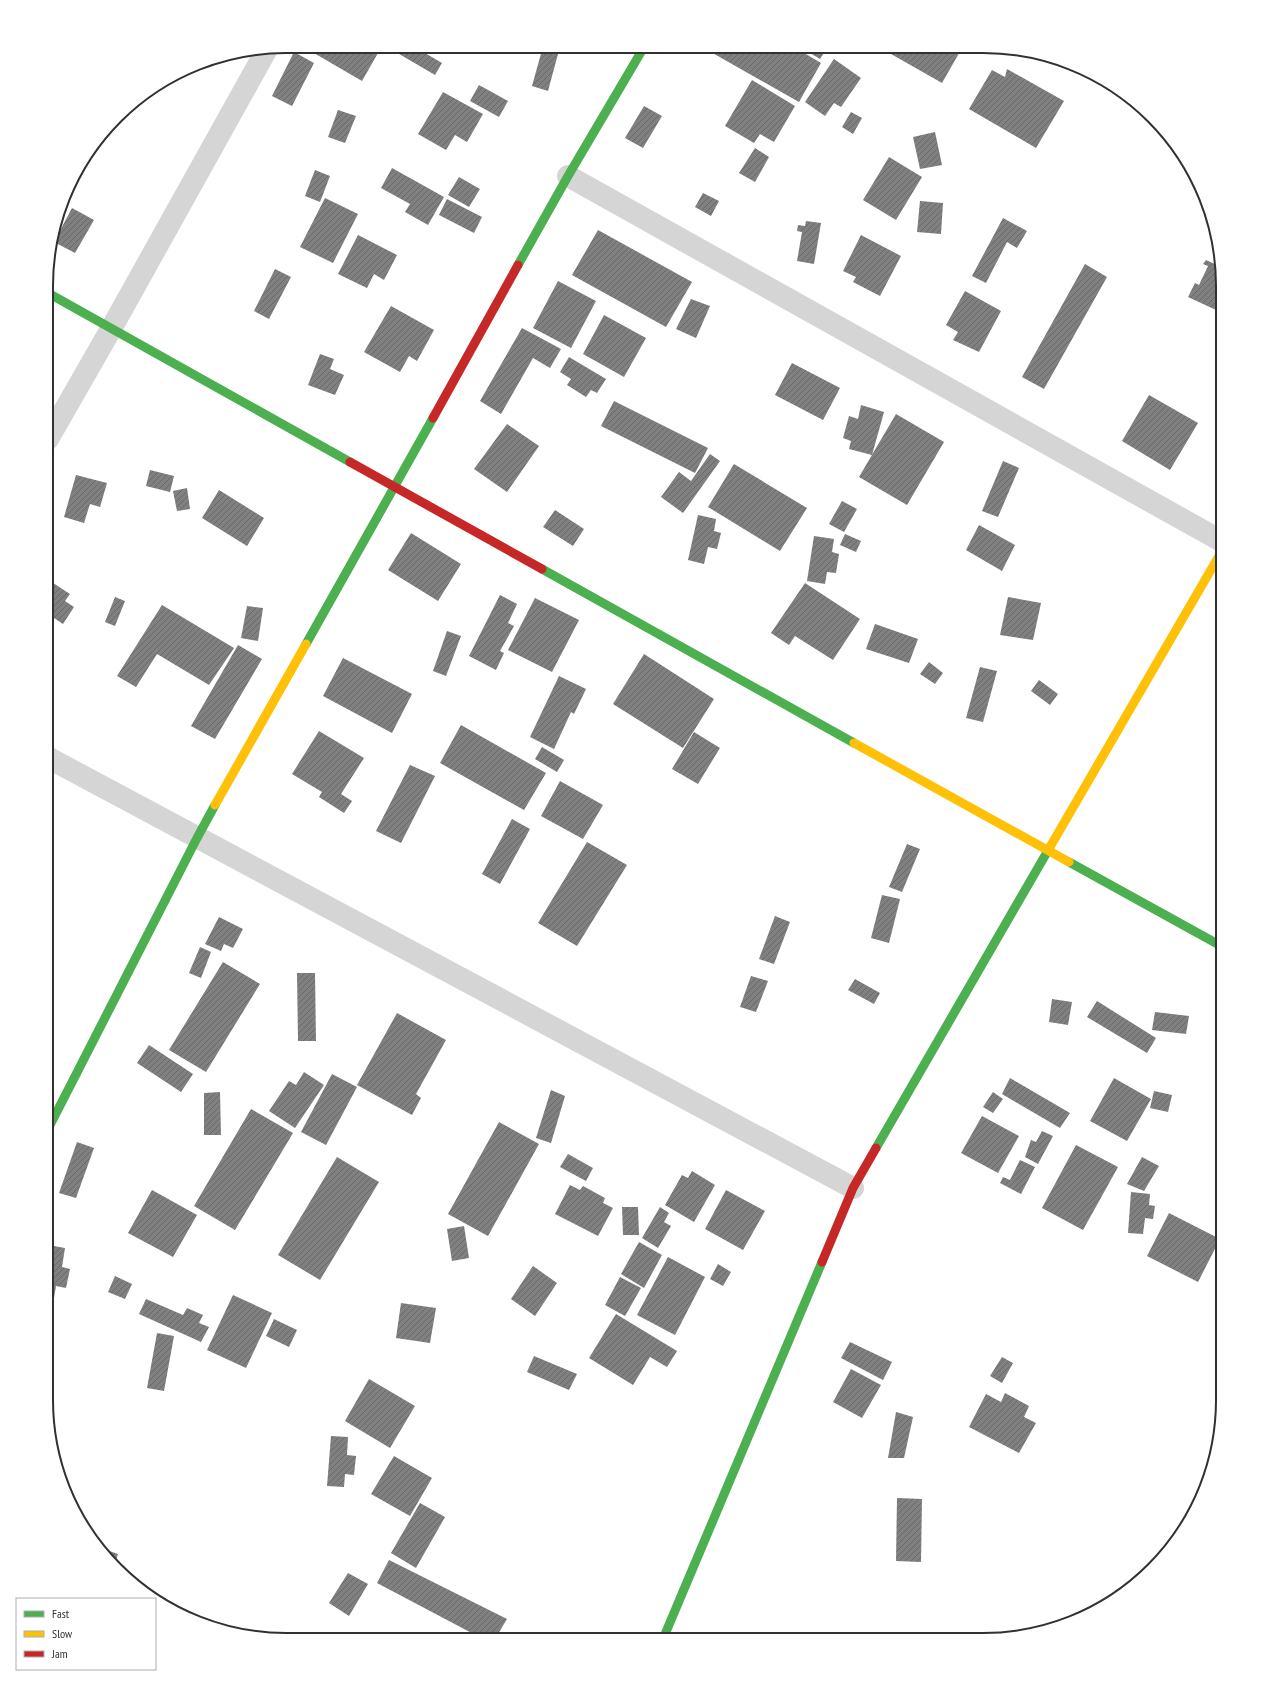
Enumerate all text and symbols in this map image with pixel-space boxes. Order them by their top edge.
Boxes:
legend [16,1598,156,1670]
text: Fast [52,1606,70,1621]
text: Slow [52,1626,73,1641]
text: Jam [51,1646,68,1661]

